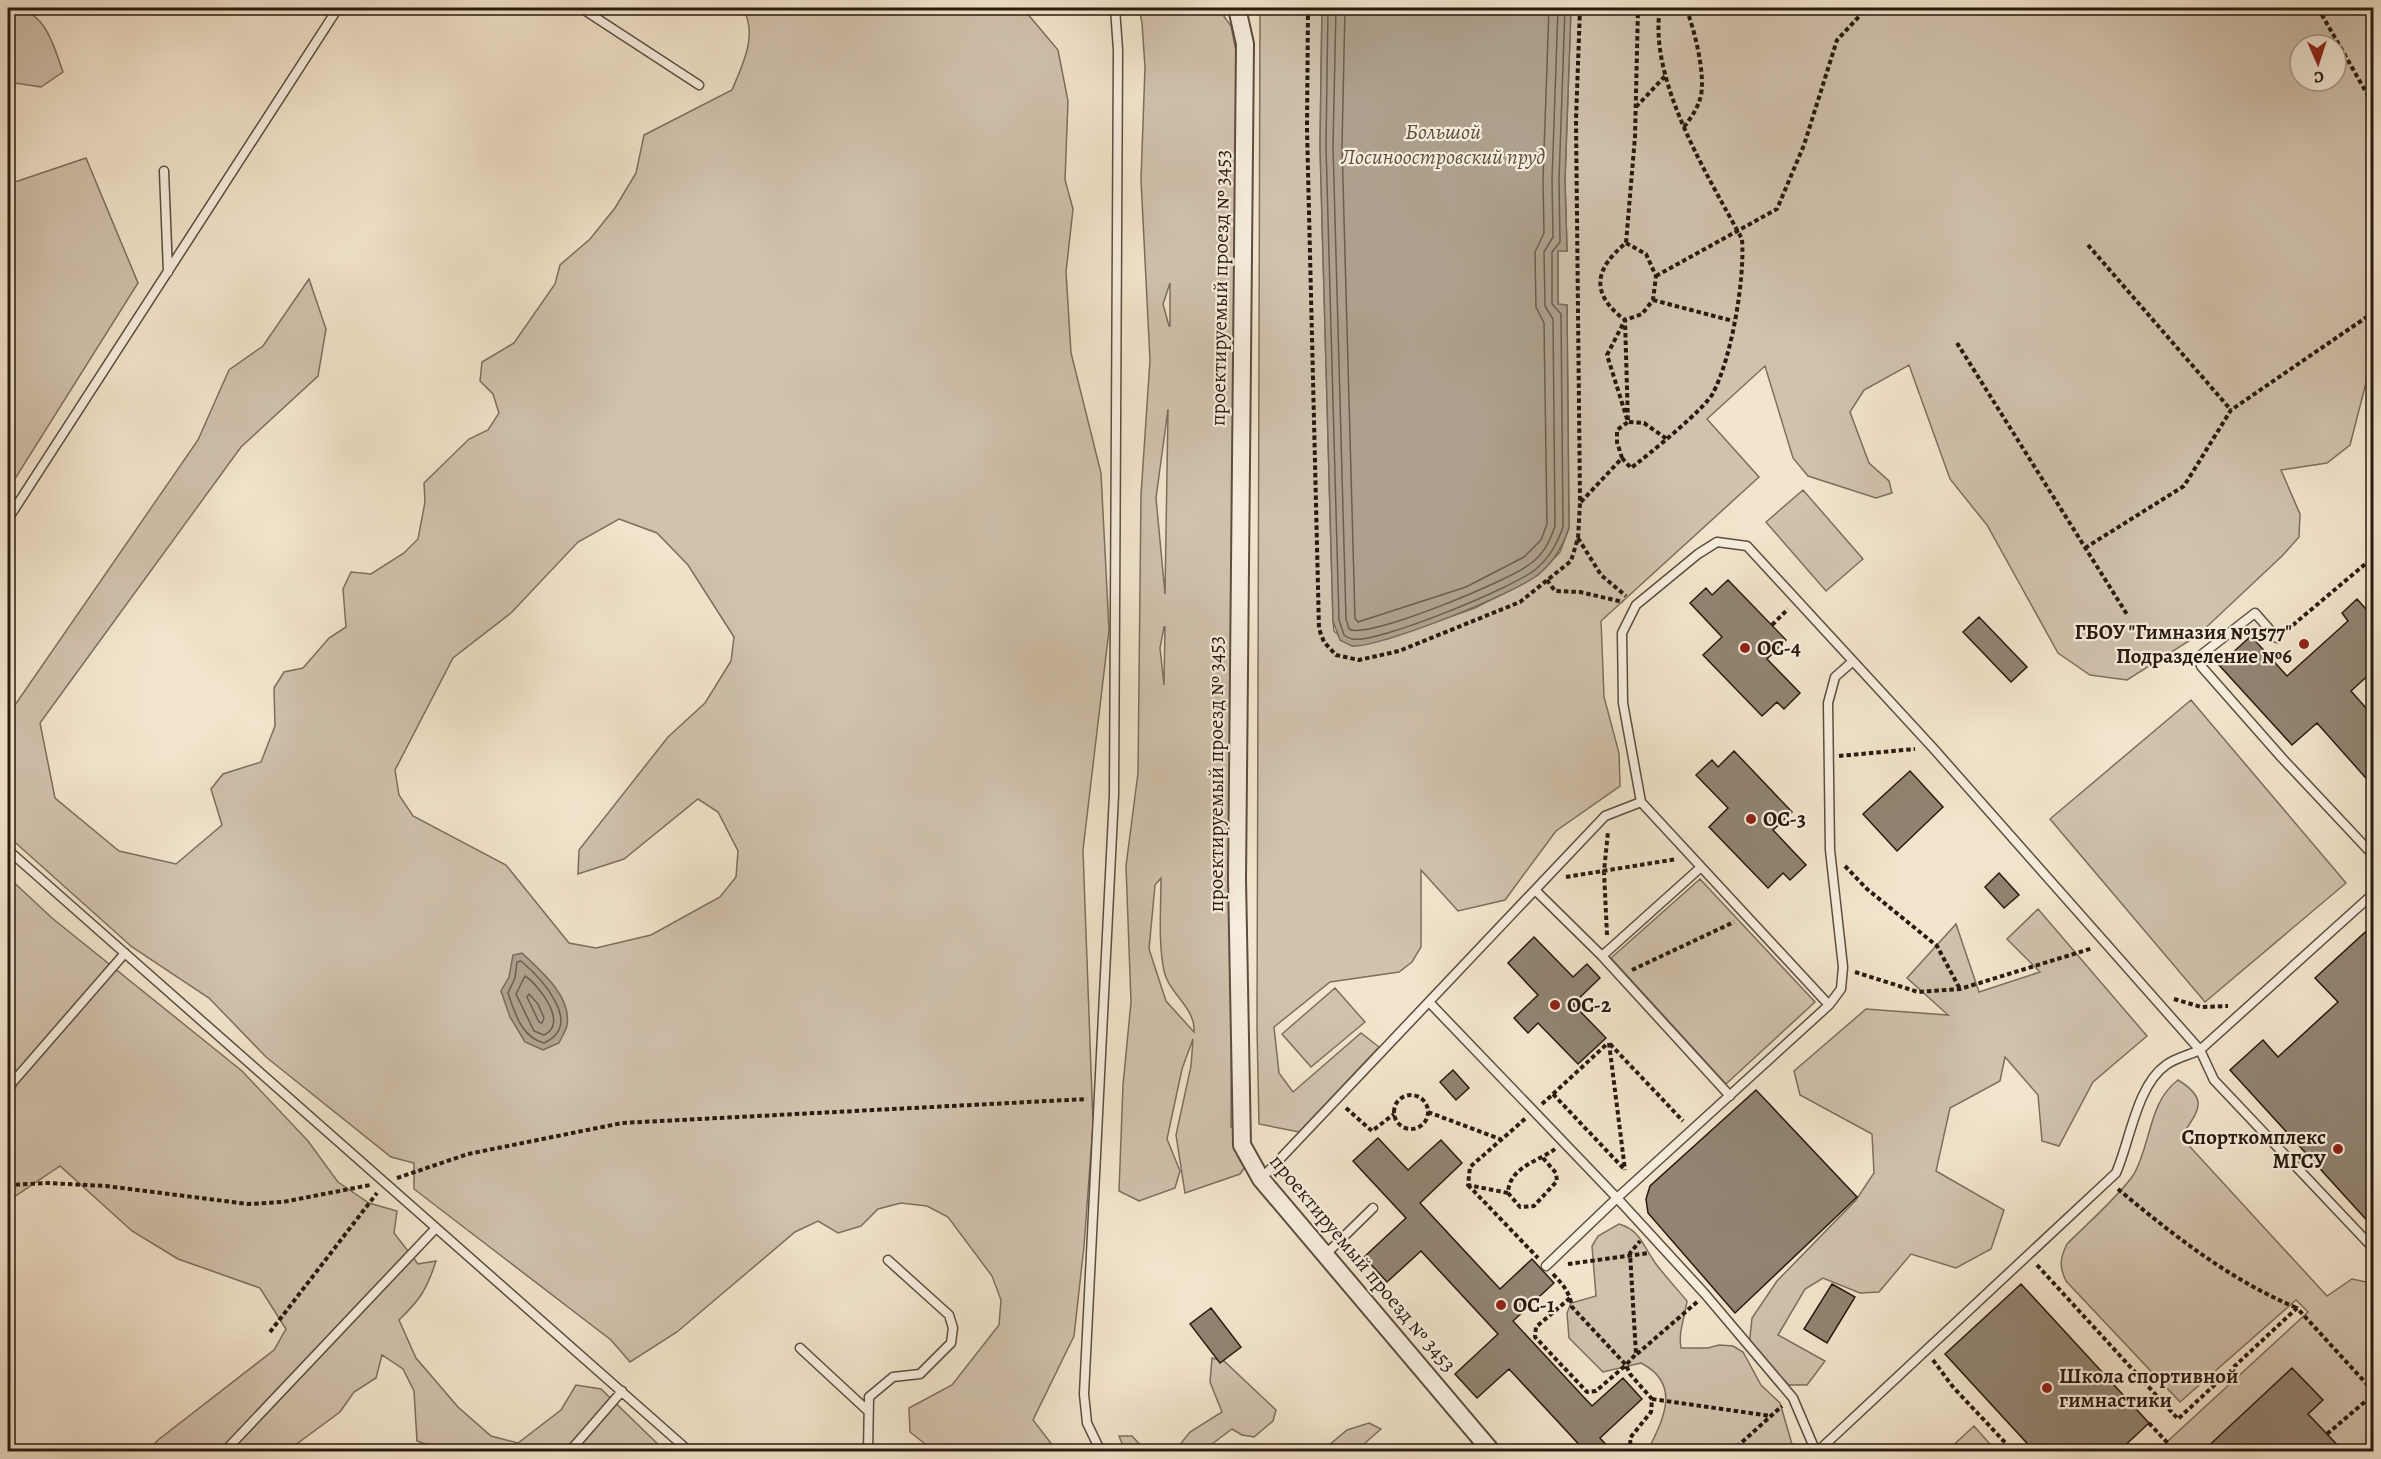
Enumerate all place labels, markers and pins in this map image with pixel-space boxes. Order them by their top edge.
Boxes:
place label: ГБОУ "Гимназия №1577" Подразделение №6 [2075,618,2292,670]
place label: ОС-4 [1757,634,1801,662]
marker: ГБОУ "Гимназия №1577" Подразделение №6 [2297,637,2311,651]
marker: ОС-4 [1738,641,1752,655]
place label: ОС-3 [1763,805,1806,833]
marker: ОС-3 [1744,812,1758,826]
place label: ОС-2 [1567,991,1611,1019]
marker: ОС-2 [1548,998,1562,1012]
place label: Спорткомплекс МГСУ [2181,1123,2327,1175]
marker: Спорткомплекс МГСУ [2331,1142,2345,1156]
place label: ОС-1 [1513,1291,1555,1319]
marker: ОС-1 [1494,1298,1508,1312]
place label: Школа спортивной гимнастики [2059,1362,2238,1414]
marker: Школа спортивной гимнастики [2040,1381,2054,1395]

